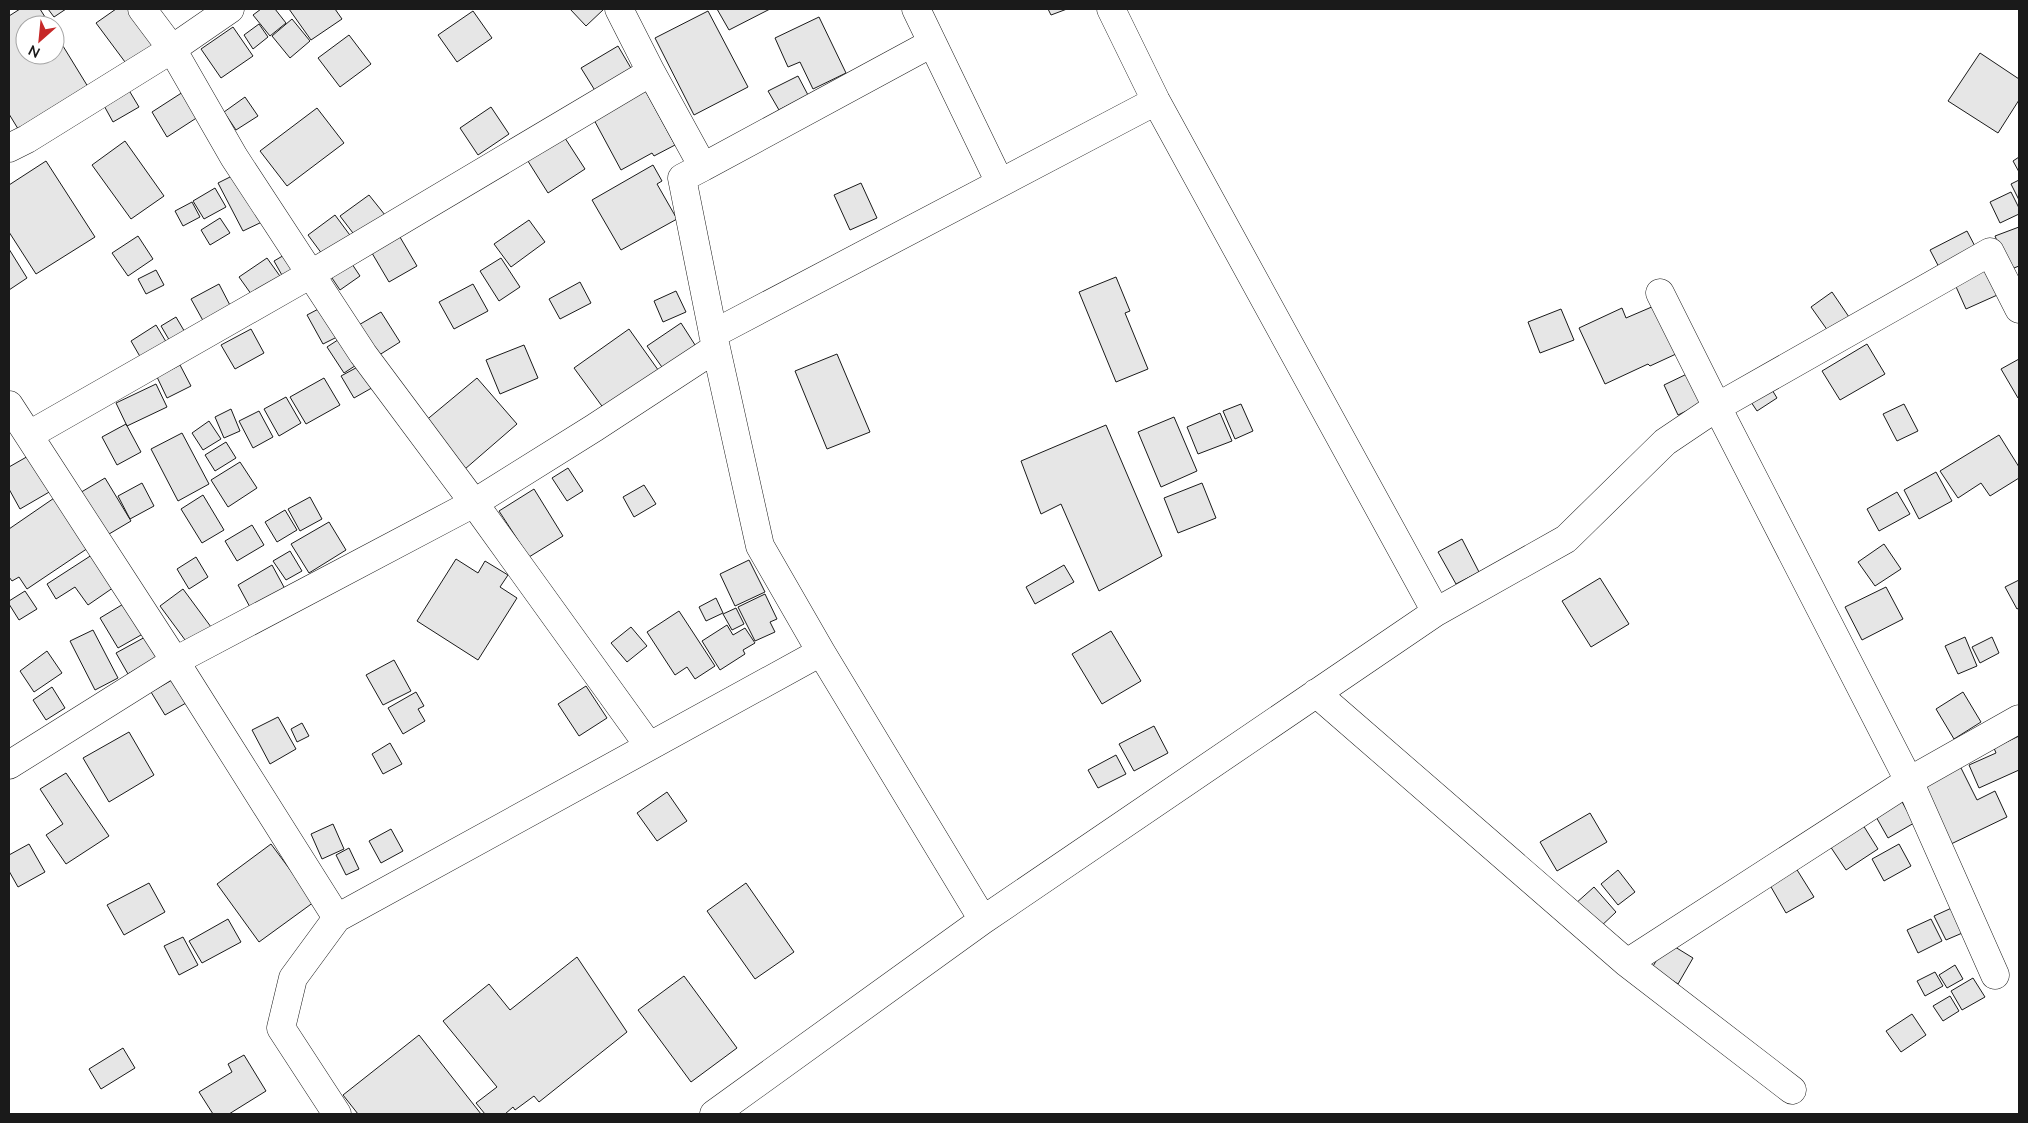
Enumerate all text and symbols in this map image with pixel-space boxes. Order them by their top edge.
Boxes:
north arrow [15,15,65,65]
text: N [25,42,43,62]

